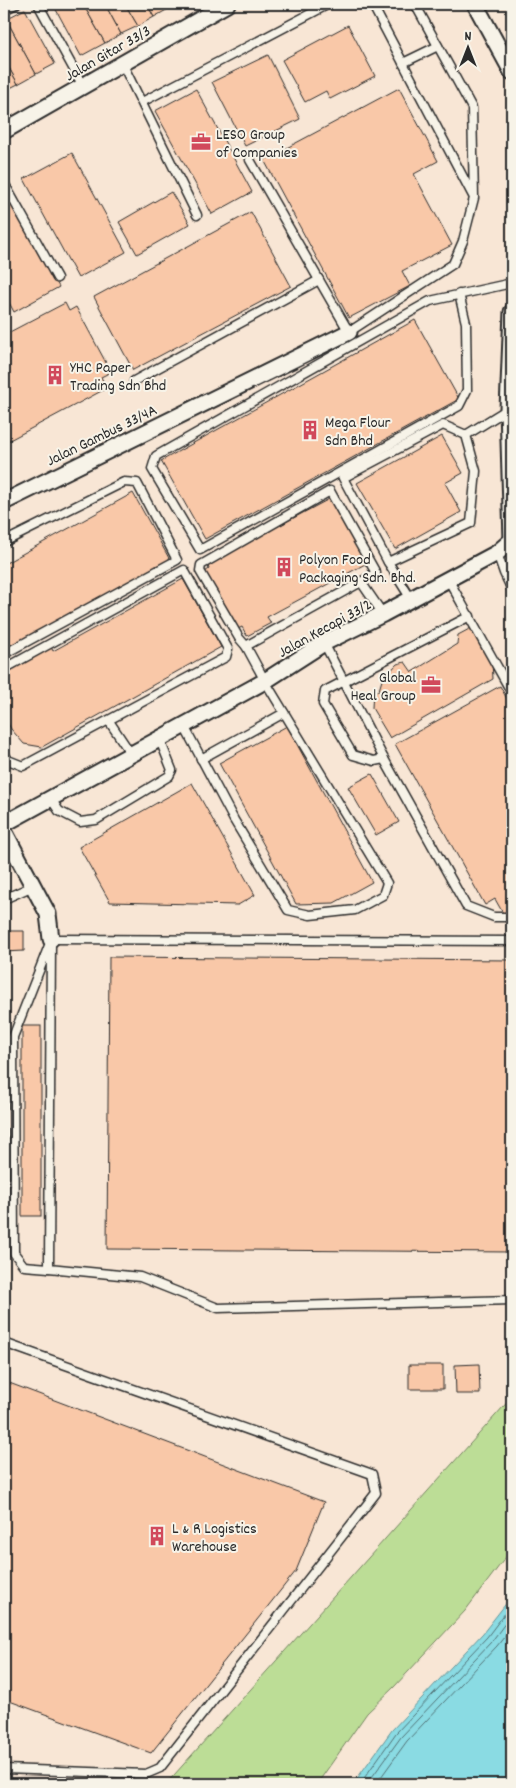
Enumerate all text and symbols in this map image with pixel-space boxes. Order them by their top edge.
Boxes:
street label: Jalan Gitar 33/3 [61,20,155,88]
north arrow [444,22,494,72]
text: N [465,27,472,47]
place label: LESO Group of Companies [216,124,298,165]
office icon: LESO Group of Companies [190,131,212,153]
place label: YHC Paper Trading Sdn Bhd [70,357,166,398]
building icon: YHC Paper Trading Sdn Bhd [44,364,66,386]
street label: Jalan Gambus 33/4A [43,399,162,473]
place label: Mega Flour Sdn Bhd [325,412,391,453]
building icon: Mega Flour Sdn Bhd [299,419,321,441]
place label: Polyon Food Packaging Sdn. Bhd. [299,549,416,590]
building icon: Polyon Food Packaging Sdn. Bhd. [273,556,295,578]
street label: Jalan Kecapi 33/2 [274,594,376,664]
place label: Global Heal Group [350,667,416,708]
office icon: Global Heal Group [420,674,442,696]
place label: L & R Logistics Warehouse [172,1518,257,1559]
building icon: L & R Logistics Warehouse [146,1525,168,1547]

